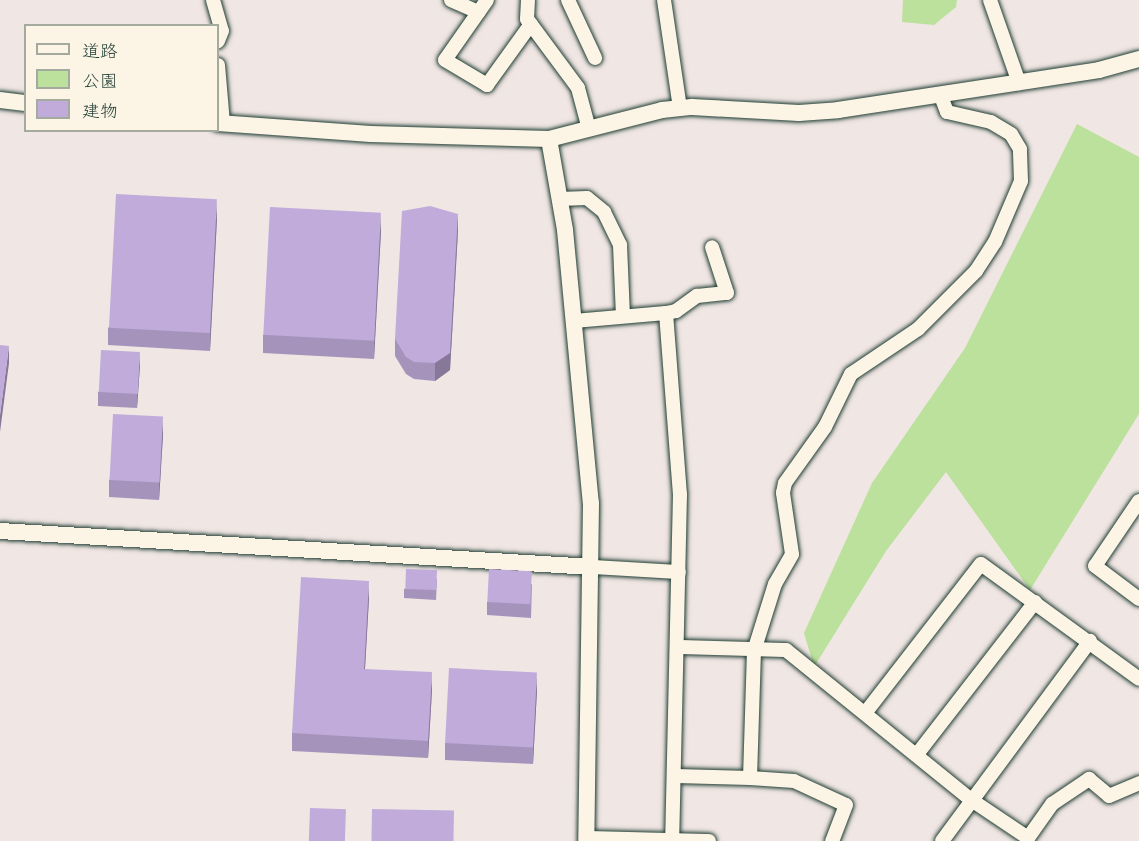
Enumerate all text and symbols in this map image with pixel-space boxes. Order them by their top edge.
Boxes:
legend [24,24,219,132]
text: 道路 [82,40,118,62]
text: 公園 [82,70,118,92]
text: 建物 [82,100,118,122]

